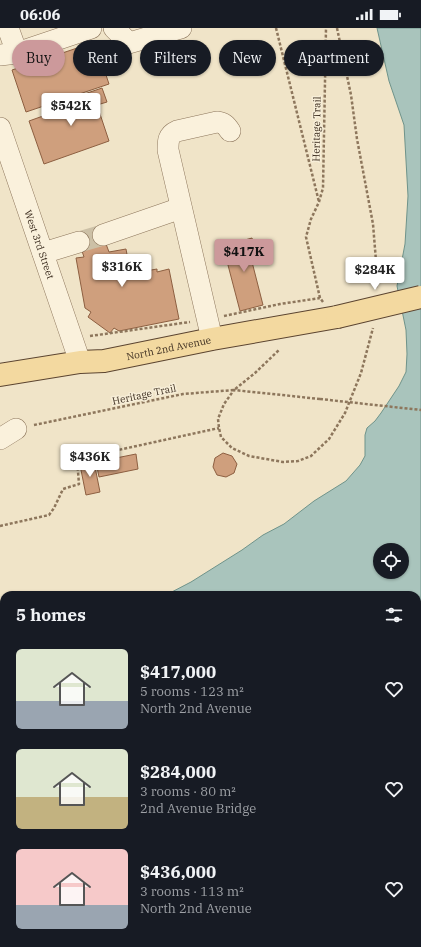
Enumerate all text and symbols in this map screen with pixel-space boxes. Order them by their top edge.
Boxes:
text: 06:06 [20,5,61,24]
chip: Buy [12,40,65,76]
chip: Rent [73,40,132,76]
chip: Filters [140,40,211,76]
chip: New [219,40,276,76]
chip: Apartment [284,40,384,76]
pin: $542K [43,93,99,127]
street label: Heritage Trail [309,96,324,162]
text: $542K [50,97,92,114]
street label: West 3rd Street [21,208,57,281]
pin: $417K [216,239,272,273]
text: $417K [223,243,265,260]
pin: $316K [94,254,150,288]
pin: $284K [347,257,403,291]
text: $316K [101,258,143,275]
text: $284K [354,261,396,278]
street label: North 2nd Avenue [125,333,212,363]
street label: Heritage Trail [111,381,177,408]
pin: $436K [62,444,118,478]
text: $436K [69,448,111,465]
map controls [373,543,409,579]
button: locate [373,543,409,579]
text: 5 homes [16,604,86,626]
icon: filters [383,604,405,626]
text: $417,000 [140,661,216,683]
icon: home [48,665,96,713]
icon: heart [383,678,405,700]
text: 5 rooms · 123 m² [140,683,244,700]
text: North 2nd Avenue [140,700,252,717]
text: $284,000 [140,761,216,783]
icon: home [48,765,96,813]
icon: heart [383,778,405,800]
text: 3 rooms · 80 m² [140,783,236,800]
text: 2nd Avenue Bridge [140,800,256,817]
text: $436,000 [140,861,216,883]
icon: home [48,865,96,913]
icon: heart [383,878,405,900]
text: 3 rooms · 113 m² [140,883,244,900]
text: North 2nd Avenue [140,900,252,917]

